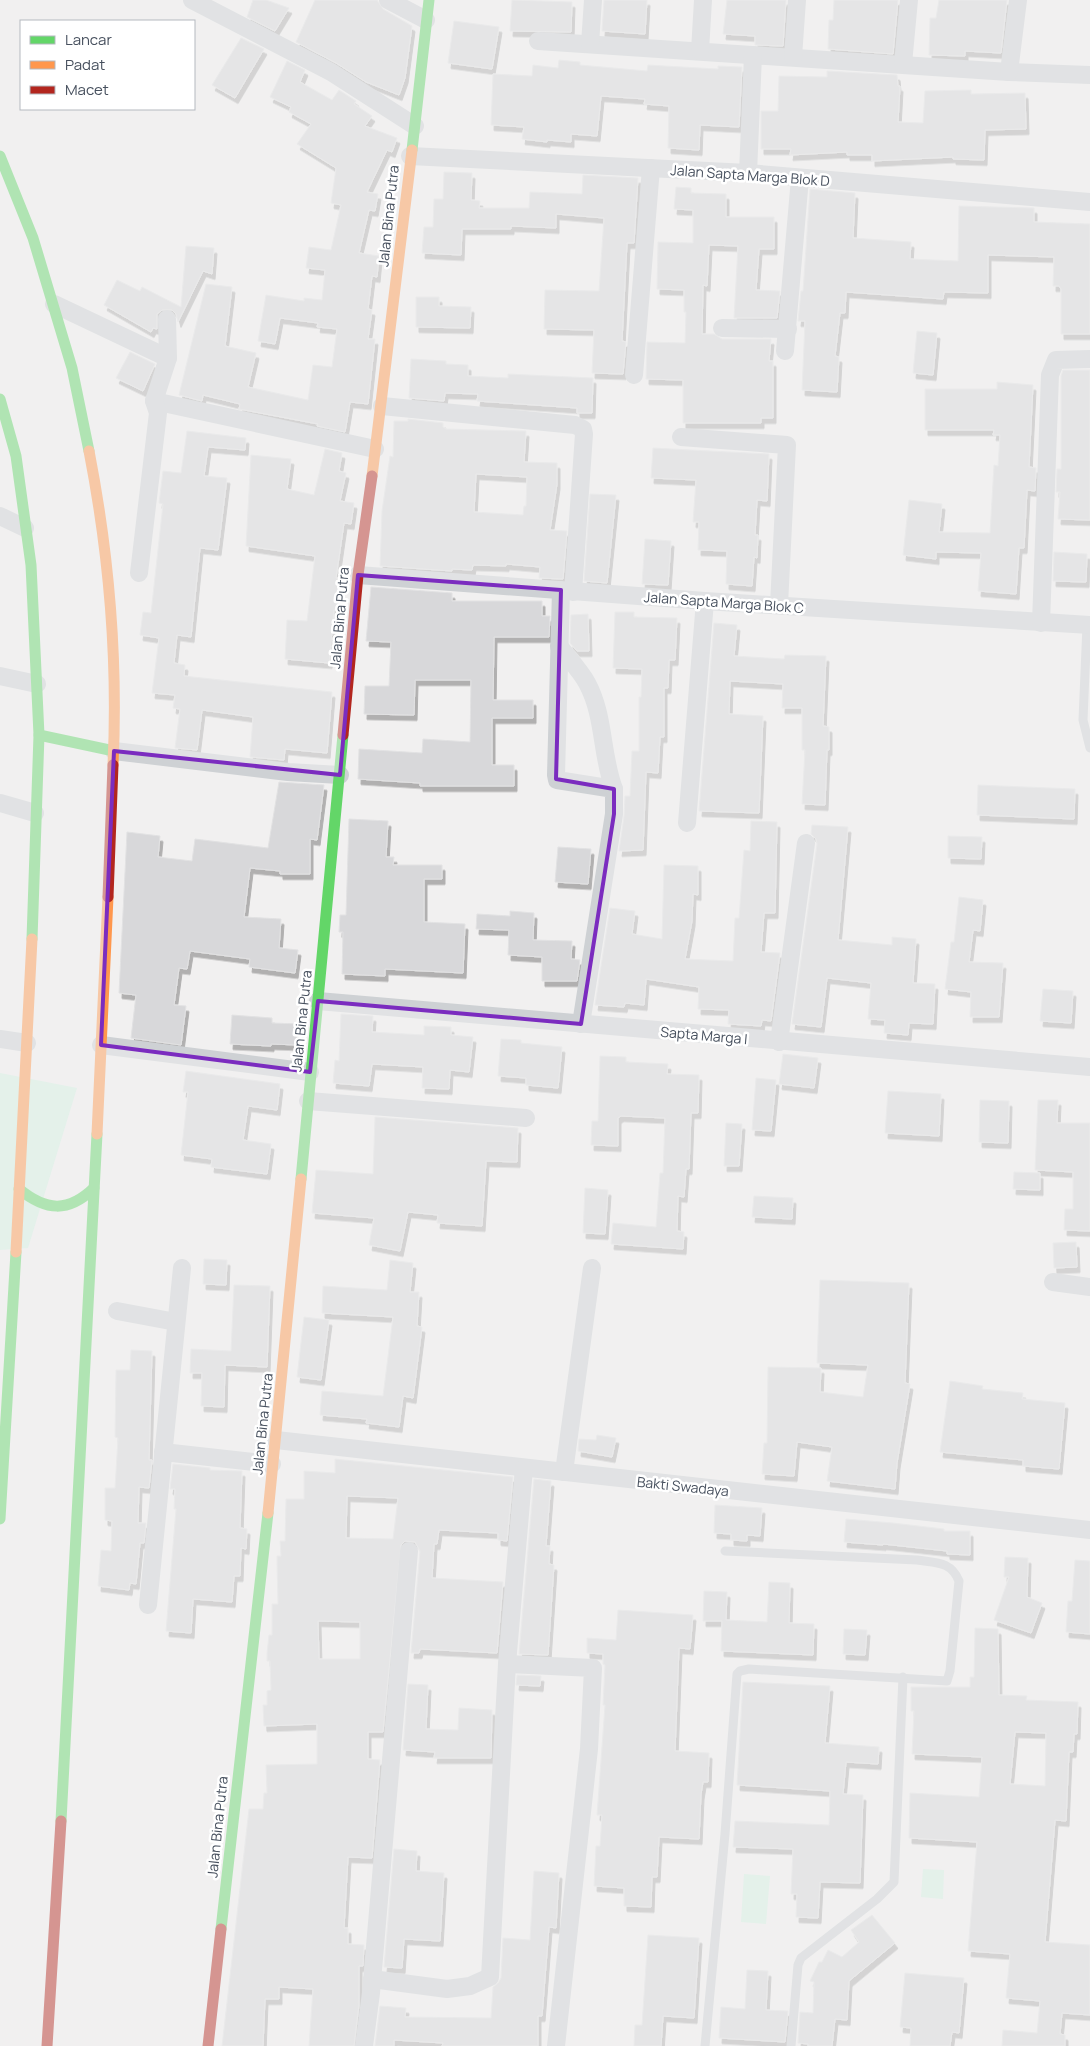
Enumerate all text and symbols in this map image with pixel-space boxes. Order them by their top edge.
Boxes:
legend [20,20,195,110]
text: Lancar [65,29,112,50]
text: Padat [65,54,105,75]
text: Macet [65,79,109,100]
street label: Jalan Sapta Marga Blok D [670,160,830,190]
street label: Jalan Bina Putra [373,164,403,268]
street label: Jalan Bina Putra [325,566,353,670]
street label: Jalan Sapta Marga Blok C [643,587,805,617]
street label: Jalan Bina Putra [286,969,316,1073]
street label: Sapta Marga I [660,1022,748,1048]
street label: Jalan Bina Putra [247,1372,277,1476]
street label: Bakti Swadaya [636,1472,730,1500]
street label: Jalan Bina Putra [202,1775,232,1879]

